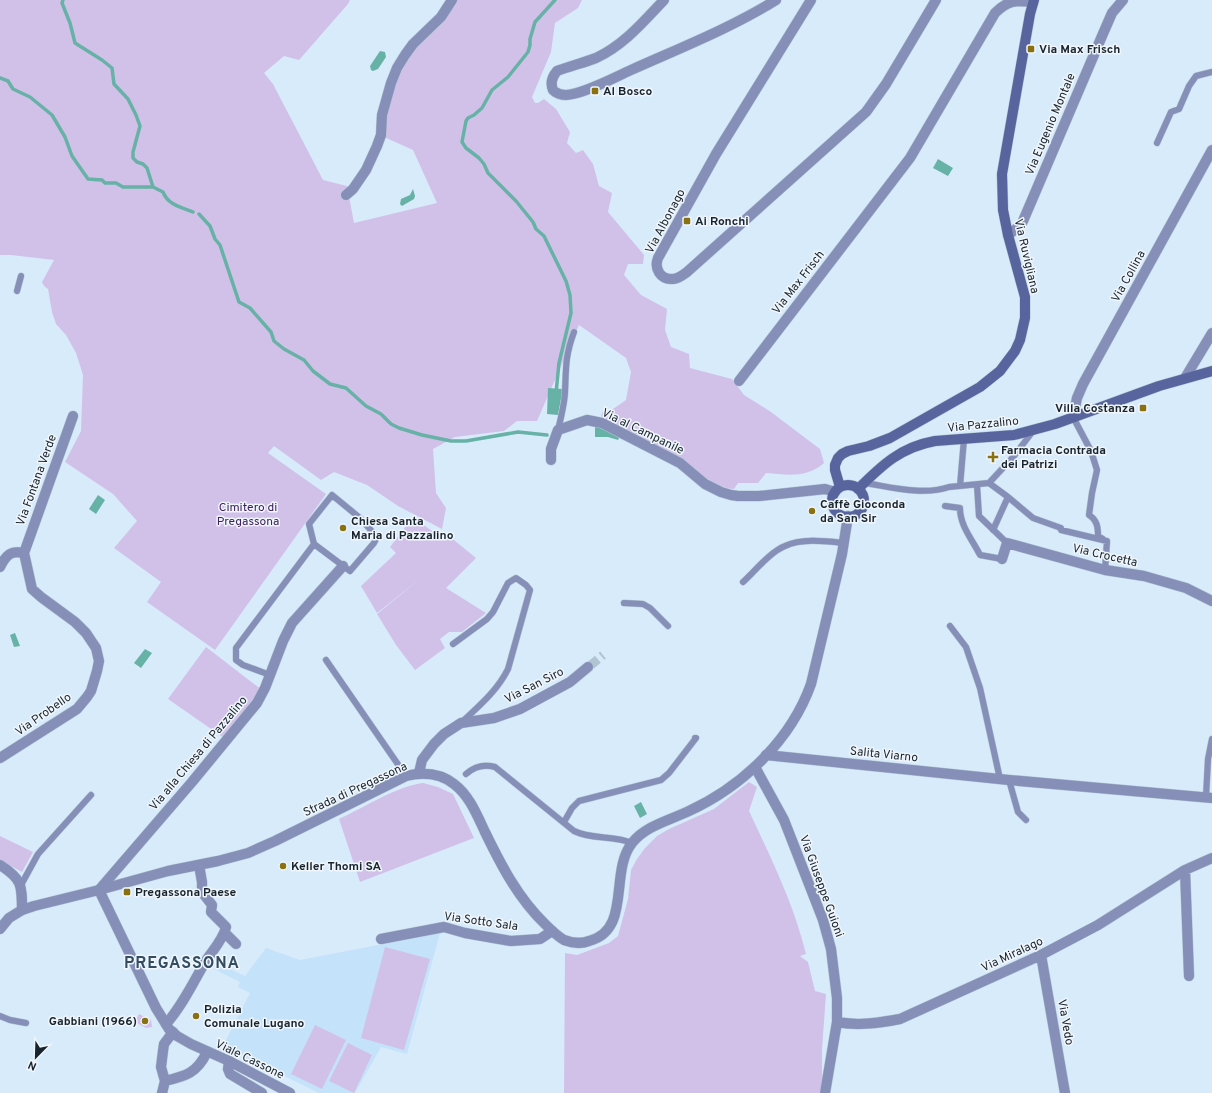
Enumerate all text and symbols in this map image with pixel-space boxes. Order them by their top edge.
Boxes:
place label: Via Max Frisch [1039,42,1120,58]
marker: Via Max Frisch [1026,44,1036,54]
street label: Via Eugenio Montale [1022,71,1080,178]
place label: Al Bosco [603,84,652,100]
marker: Al Bosco [590,86,600,96]
street label: Via Albonago [642,186,690,257]
place label: Ai Ronchi [695,214,749,230]
marker: Ai Ronchi [682,216,692,226]
street label: Via Ruvigliana [1010,217,1042,295]
street label: Via Max Frisch [769,248,829,318]
street label: Via Collina [1108,248,1150,305]
place label: Villa Costanza [1055,401,1135,417]
marker: Villa Costanza [1138,403,1148,413]
street label: Via al Campanile [599,405,686,459]
street label: Via Pazzalino [947,413,1020,437]
street label: Via Fontana Verde [13,432,61,528]
place label: Farmacia Contrada dei Patrizi [1001,443,1106,473]
marker: Farmacia Contrada dei Patrizi [988,452,998,462]
place label: Caffè Gioconda da San Sir [820,497,905,527]
park label: Cimitero di Pregassona [217,500,279,530]
marker: Caffè Gioconda da San Sir [807,506,817,516]
place label: Chiesa Santa Maria di Pazzalino [351,514,454,544]
marker: Chiesa Santa Maria di Pazzalino [338,523,348,533]
street label: Via Crocetta [1071,541,1139,571]
street label: Via San Siro [502,664,567,708]
street label: Via Probello [12,689,75,740]
street label: Via alla Chiesa di Pazzalino [146,693,252,814]
street label: Salita Viarno [849,743,919,767]
street label: Strada di Pregassona [301,759,410,821]
street label: Via Giuseppe Guioni [795,833,847,940]
place label: Keller Thomi SA [291,859,381,875]
marker: Keller Thomi SA [278,861,288,871]
place label: Pregassona Paese [135,885,237,901]
marker: Pregassona Paese [122,887,132,897]
street label: Via Sotto Sala [443,909,519,935]
street label: Via Miralago [979,933,1046,976]
district label: PREGASSONA [124,954,240,974]
street label: Via Vedo [1053,998,1077,1047]
place label: Polizia Comunale Lugano [204,1002,305,1032]
marker: Polizia Comunale Lugano [191,1011,201,1021]
place label: Gabbiani (1966) [49,1014,137,1030]
marker: Gabbiani (1966) [140,1016,150,1026]
street label: Viale Cassone [212,1036,287,1083]
north arrow [16,1037,56,1077]
text: N [26,1057,39,1073]

